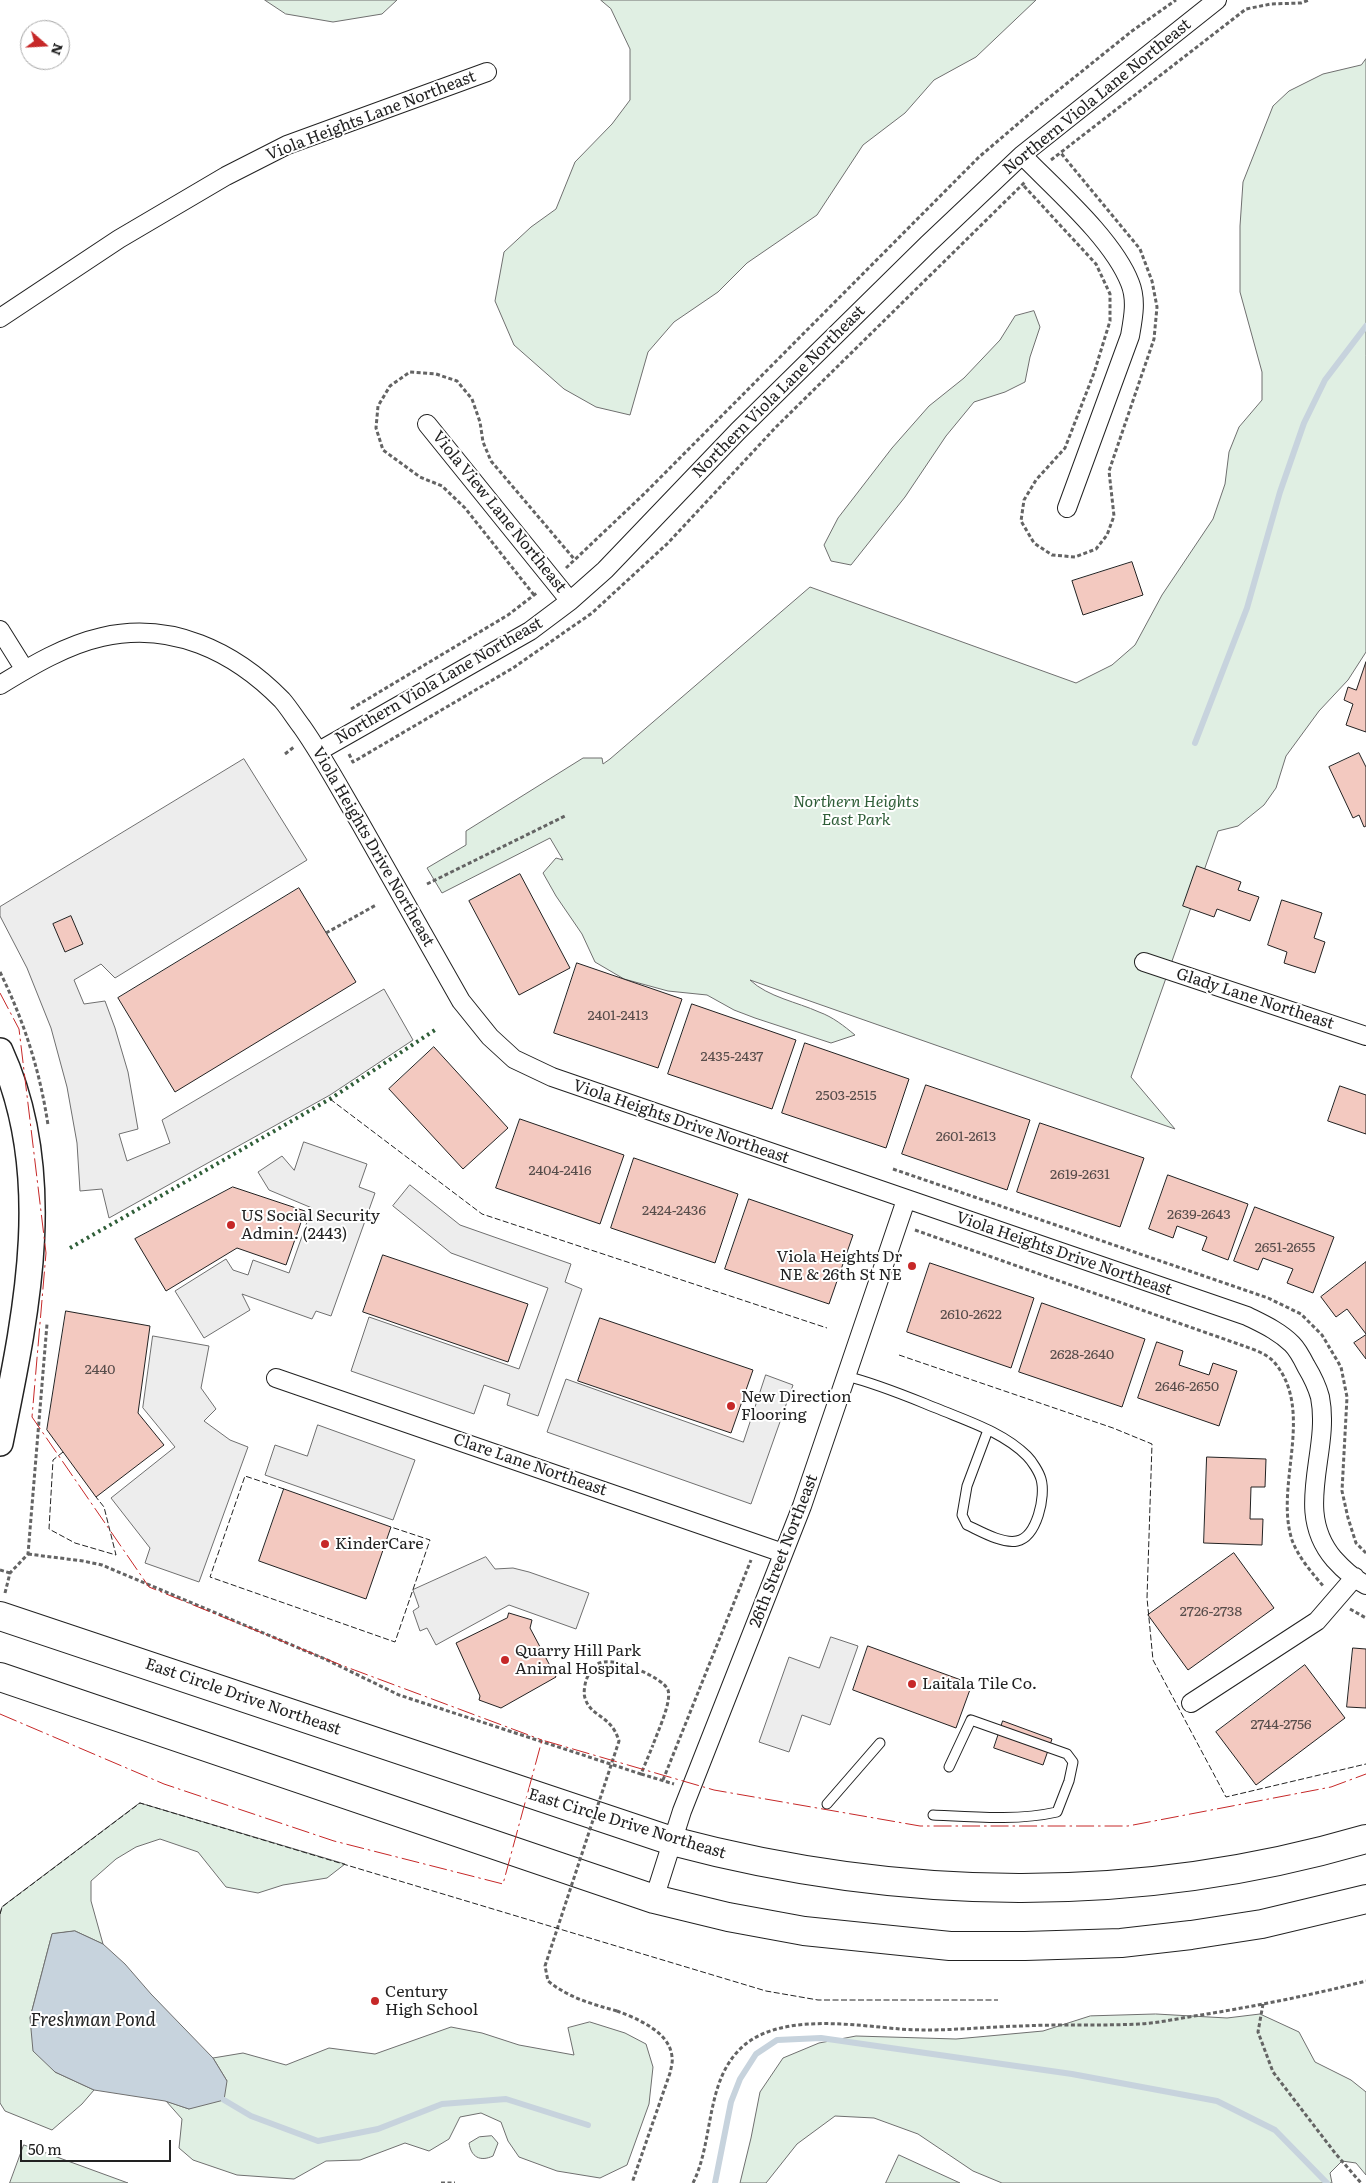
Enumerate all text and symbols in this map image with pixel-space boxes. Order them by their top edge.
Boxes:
street label: Northern Viola Lane Northeast [999,15,1195,179]
north arrow [20,20,70,70]
text: N [47,41,70,58]
street label: Viola Heights Lane Northeast [264,67,478,165]
street label: Northern Viola Lane Northeast [689,302,869,482]
street label: Viola View Lane Northeast [428,427,570,597]
street label: Northern Viola Lane Northeast [332,614,546,748]
street label: Viola Heights Drive Northeast [308,744,438,950]
park label: Northern Heights East Park [793,792,919,830]
street label: Glady Lane Northeast [1174,964,1336,1034]
house number: 2401-2413 [587,1008,649,1024]
house number: 2435-2437 [701,1049,763,1065]
street label: Viola Heights Drive Northeast [570,1076,792,1168]
house number: 2503-2515 [815,1088,877,1104]
house number: 2601-2613 [936,1129,996,1145]
house number: 2404-2416 [528,1163,592,1179]
house number: 2619-2631 [1050,1167,1110,1183]
house number: 2424-2436 [642,1203,706,1219]
place label: US Social Security Admin. (2443) [241,1206,380,1244]
house number: 2639-2643 [1167,1207,1231,1223]
street label: Viola Heights Drive Northeast [953,1208,1175,1300]
marker: US Social Security Admin. (2443) [225,1219,237,1231]
house number: 2651-2655 [1255,1240,1315,1256]
place label: Viola Heights Dr NE & 26th St NE [777,1247,902,1285]
marker: Viola Heights Dr NE & 26th St NE [906,1260,918,1272]
house number: 2610-2622 [940,1307,1002,1323]
house number: 2628-2640 [1050,1347,1114,1363]
house number: 2440 [85,1362,115,1378]
house number: 2646-2650 [1155,1379,1219,1395]
place label: New Direction Flooring [741,1387,852,1425]
marker: New Direction Flooring [725,1400,737,1412]
street label: Clare Lane Northeast [451,1430,609,1500]
street label: 26th Street Northeast [746,1472,822,1630]
place label: KinderCare [335,1534,423,1554]
marker: KinderCare [319,1538,331,1550]
house number: 2726-2738 [1180,1604,1242,1620]
place label: Quarry Hill Park Animal Hospital [515,1641,641,1679]
street label: East Circle Drive Northeast [143,1654,343,1740]
marker: Quarry Hill Park Animal Hospital [499,1654,511,1666]
place label: Laitala Tile Co. [922,1674,1037,1694]
marker: Laitala Tile Co. [906,1678,918,1690]
house number: 2744-2756 [1250,1717,1312,1733]
street label: East Circle Drive Northeast [526,1785,728,1863]
place label: Century High School [385,1982,478,2020]
marker: Century High School [369,1995,381,2007]
water label: Freshman Pond [30,2010,156,2032]
scale bar [22,2130,174,2162]
text: 50 m [28,2137,62,2160]

